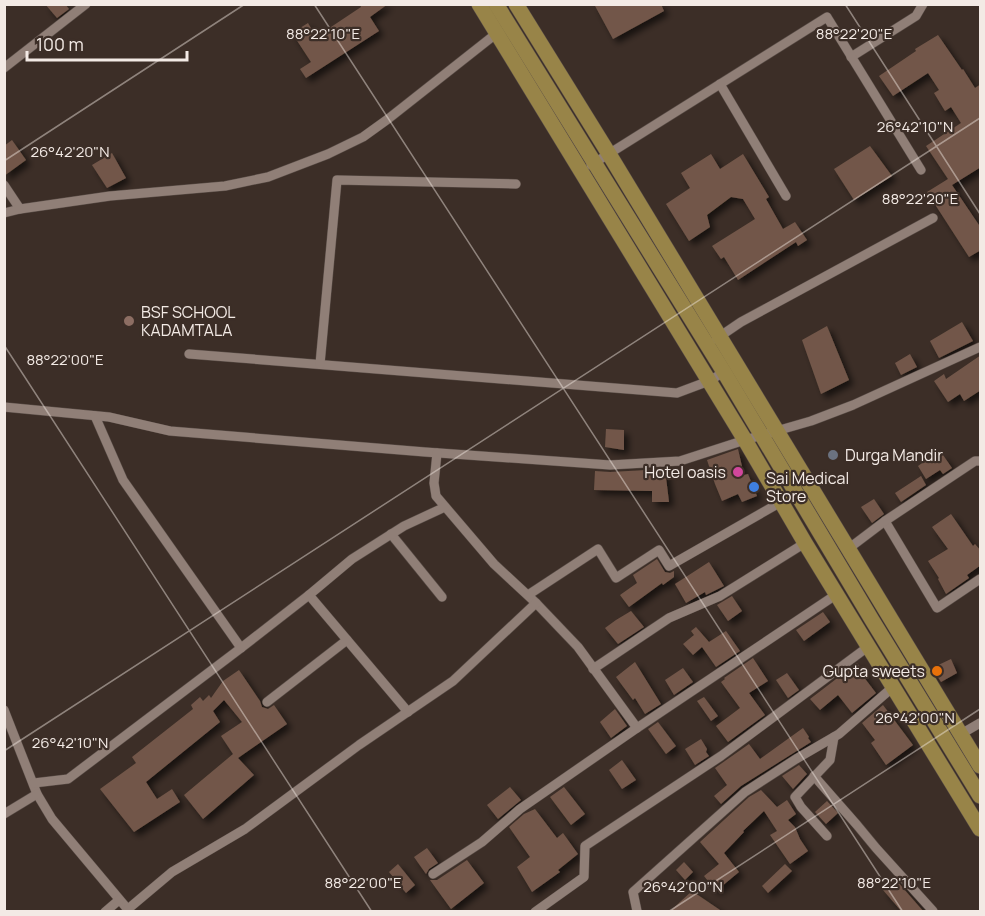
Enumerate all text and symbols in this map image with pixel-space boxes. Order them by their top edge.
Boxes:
text: 88°22'10"E [286,23,360,44]
text: 88°22'20"E [816,23,892,44]
scale bar [27,24,188,62]
text: 100 m [36,32,84,56]
text: 26°42'10"N [877,116,953,137]
text: 26°42'20"N [30,141,110,162]
text: 88°22'20"E [882,188,958,209]
place label: BSF SCHOOL KADAMTALA [141,301,236,341]
marker: BSF SCHOOL KADAMTALA [122,314,136,328]
text: 88°22'00"E [26,349,104,370]
place label: Durga Mandir [845,444,943,466]
marker: Durga Mandir [826,448,840,462]
place label: Hotel oasis [644,461,726,483]
marker: Hotel oasis [731,465,745,479]
place label: Sai Medical Store [766,467,849,507]
marker: Sai Medical Store [747,480,761,494]
place label: Gupta sweets [823,660,925,682]
marker: Gupta sweets [930,664,944,678]
text: 26°42'00"N [875,707,955,728]
text: 26°42'10"N [32,732,108,753]
text: 88°22'00"E [324,872,402,893]
text: 88°22'10"E [857,872,931,893]
text: 26°42'00"N [643,876,723,897]

